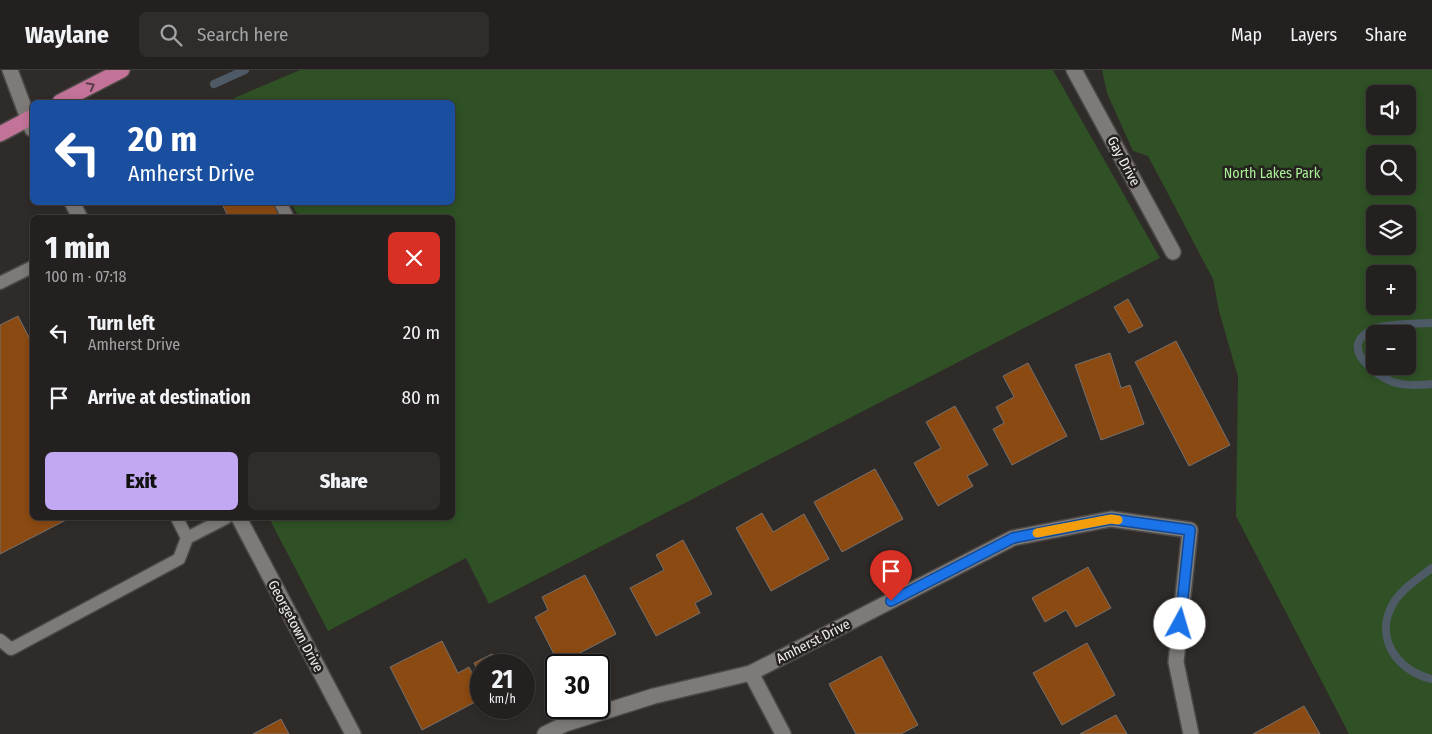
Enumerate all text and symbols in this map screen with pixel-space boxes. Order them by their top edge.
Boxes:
search box [139,12,489,57]
text: Waylane [25,21,109,49]
icon: search [157,21,185,49]
text: Search here [197,23,288,46]
text: Map [1231,24,1262,46]
text: Layers [1290,24,1337,46]
text: Share [1365,24,1407,46]
one-way arrow [86,82,95,92]
map controls [1366,85,1416,375]
button: sound [1366,85,1416,135]
text: 20 m [128,118,197,160]
icon: left [45,120,110,185]
street label: Gay Drive [1103,133,1144,189]
button: search [1366,145,1416,195]
text: Amherst Drive [128,160,255,187]
park label: North Lakes Park [1224,165,1321,182]
button: layers [1366,205,1416,255]
text: 1 min [45,230,110,266]
button: close [388,232,440,284]
button: + [1366,265,1416,315]
text: 100 m · 07:18 [45,267,126,286]
text: Turn left [88,312,155,335]
icon: left [45,319,73,347]
text: 20 m [403,321,440,344]
button: − [1366,325,1416,375]
text: Amherst Drive [88,335,180,354]
icon: arrive [45,384,73,412]
text: Arrive at destination [88,386,251,409]
text: 80 m [402,386,440,409]
button: Exit [45,452,238,510]
button: Share [248,452,440,510]
pin [870,550,912,601]
icon: arrive [877,557,905,585]
street label: Georgetown Drive [264,577,327,675]
position arrow [1153,597,1205,649]
street label: Amherst Drive [773,616,853,667]
speed limit sign: 30 [545,654,610,719]
text: 21 [492,665,513,695]
text: km/h [489,692,516,706]

